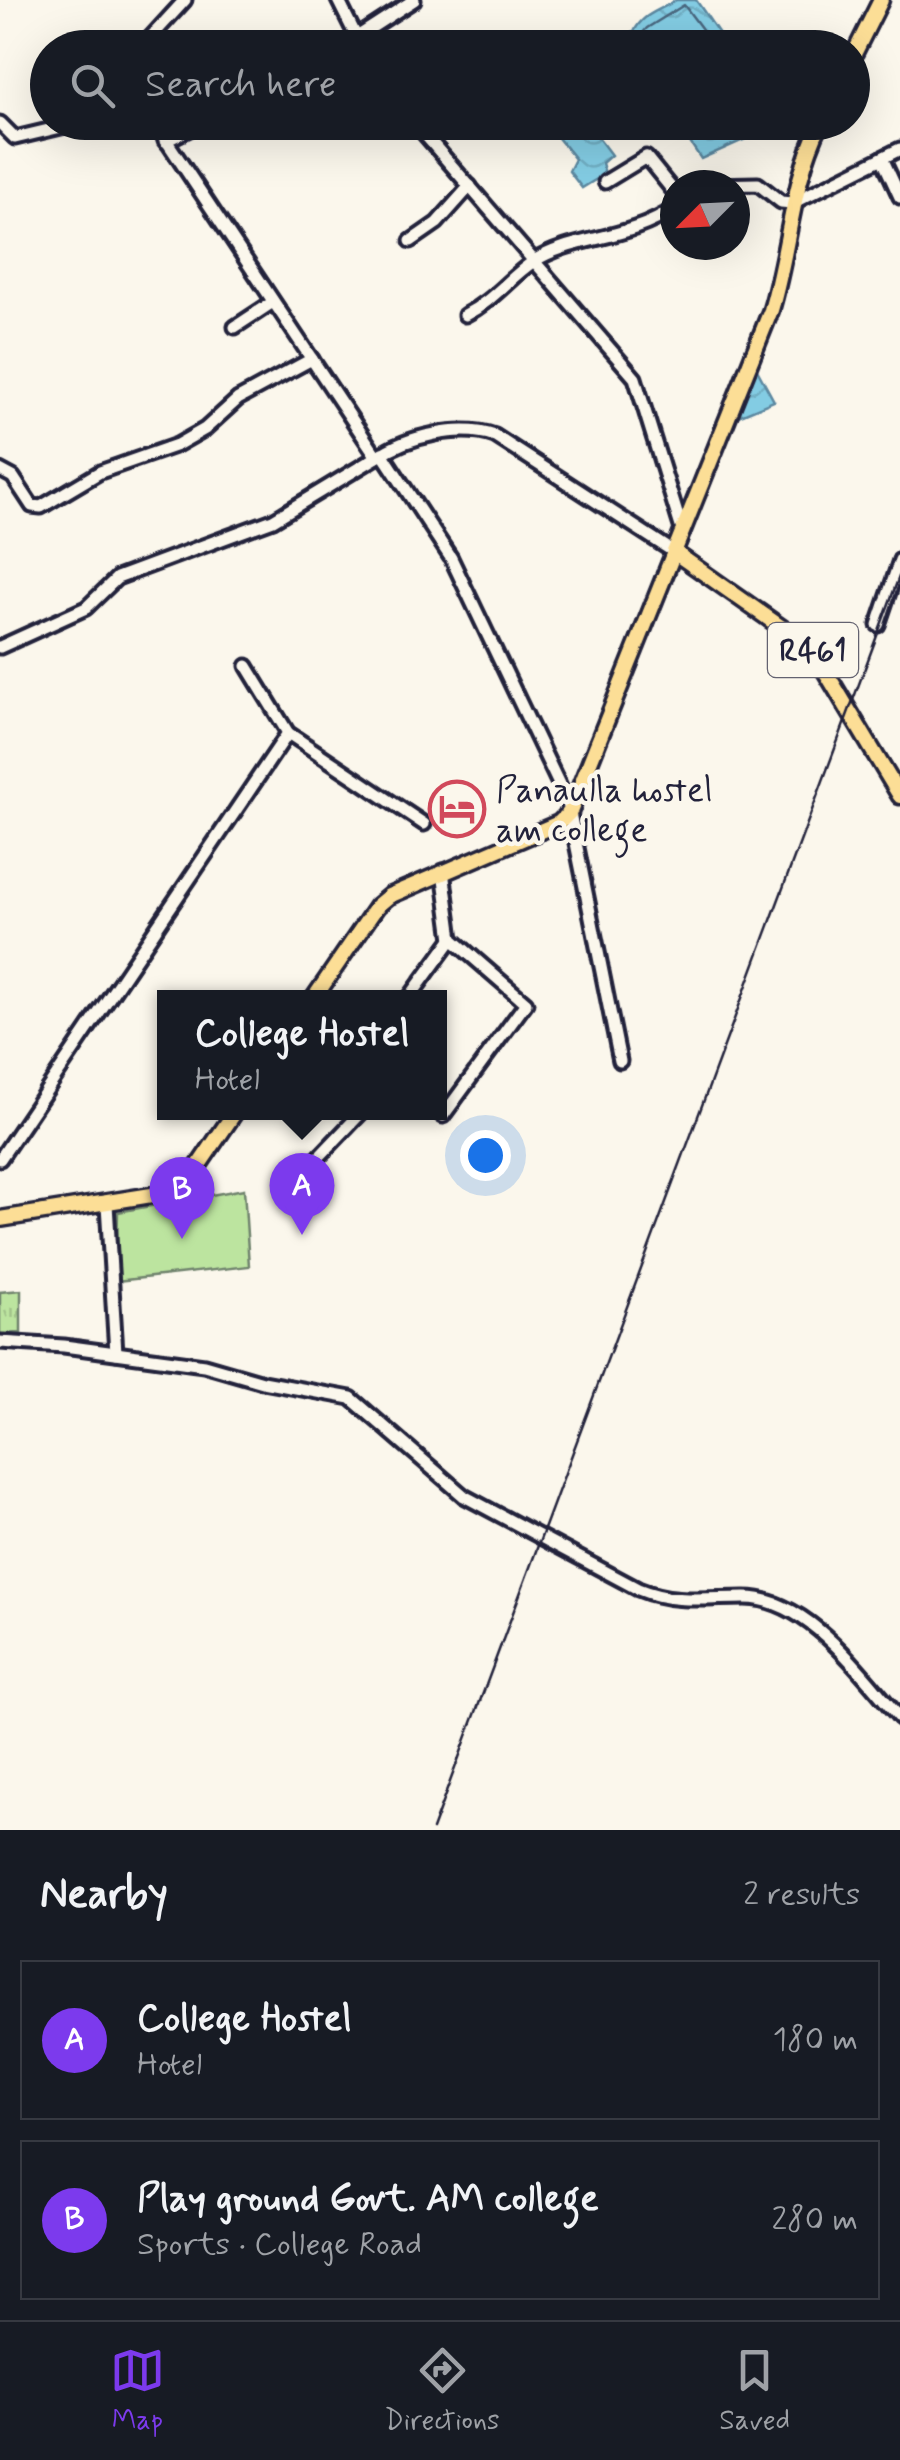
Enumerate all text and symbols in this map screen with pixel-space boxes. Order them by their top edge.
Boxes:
search box [30,30,870,140]
icon: search [65,58,120,113]
text: Search here [145,61,336,110]
north arrow [660,170,750,260]
road number: R461 [768,623,858,677]
place label: Panaulla hostel am college [496,768,713,858]
hotel icon: Panaulla hostel am college [427,779,487,839]
popup [157,990,447,1120]
text: College Hostel [195,1010,409,1059]
text: Hotel [195,1059,260,1101]
your location [460,1130,511,1181]
pin: A [270,1152,334,1235]
pin: B [150,1156,214,1239]
text: Nearby [40,1868,168,1923]
text: 2 results [743,1874,860,1916]
text: College Hostel [137,1995,352,2044]
text: A [64,2019,85,2061]
text: 180 m [773,2019,858,2061]
text: Hotel [137,2044,202,2086]
text: Play ground Govt. AM college [137,2175,599,2224]
text: B [64,2199,85,2241]
text: 280 m [771,2199,858,2241]
text: Sports · College Road [137,2224,422,2266]
tab: Map [110,2343,165,2440]
tab: Directions [385,2343,500,2440]
tab: Saved [719,2343,790,2440]

